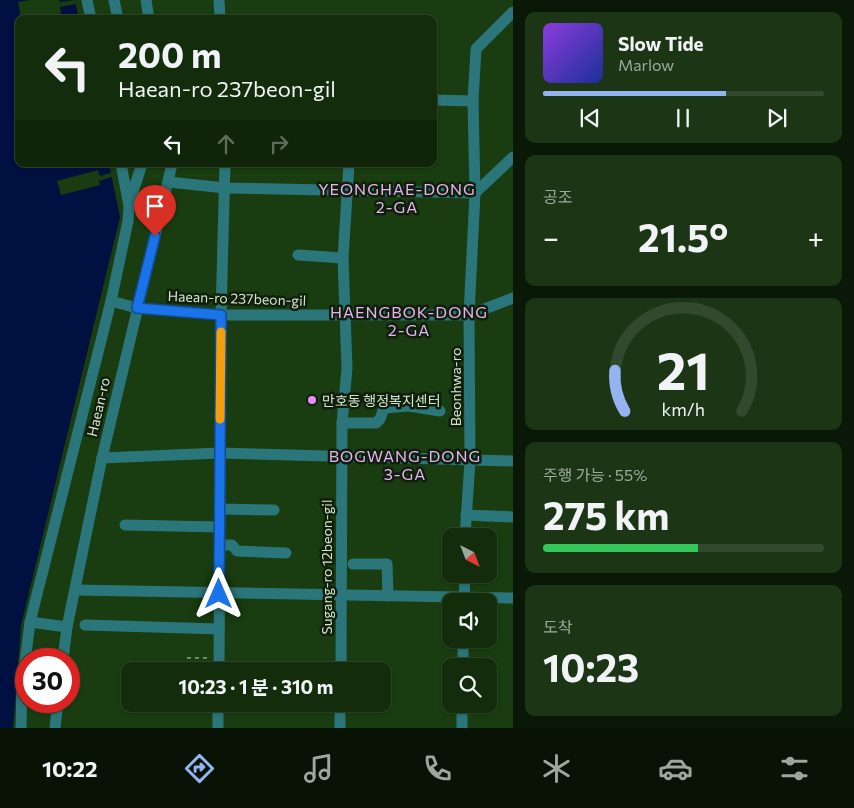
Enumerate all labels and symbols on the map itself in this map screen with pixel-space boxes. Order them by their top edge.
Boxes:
district label: YEONGHAE-DONG 2-GA [318,179,476,216]
pin [134,185,176,236]
street label: Haean-ro 237beon-gil [167,287,307,309]
district label: HAENGBOK-DONG 2-GA [330,302,488,339]
street label: Beonhwa-ro [447,348,464,426]
street label: Haean-ro [83,376,113,438]
place label: 만호동 행정복지센터 [322,392,441,409]
marker: 만호동 행정복지센터 [306,394,318,406]
district label: BOGWANG-DONG 3-GA [329,446,481,483]
street label: Sugang-ro 12beon-gil [318,500,335,634]
north arrow [442,528,498,582]
position arrow [192,567,244,619]
speed limit sign: 30 [15,648,80,713]

